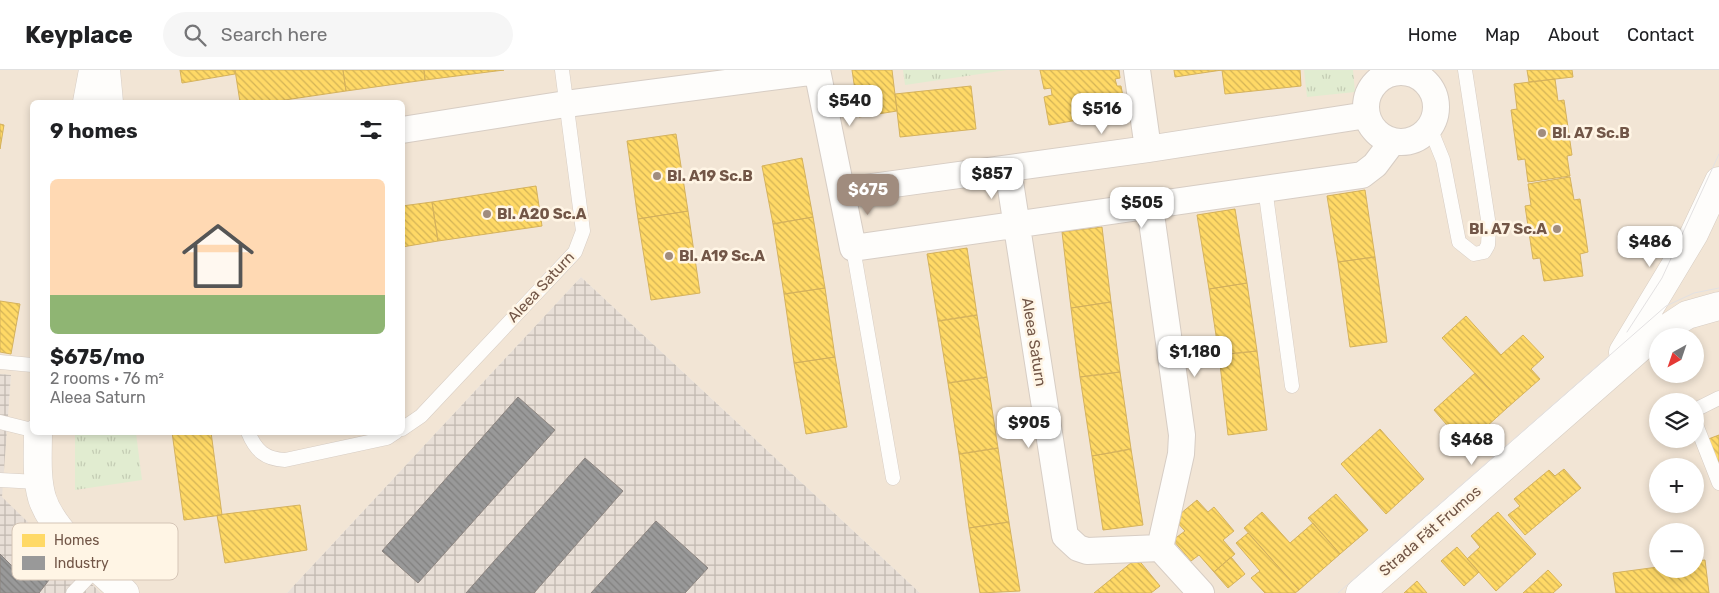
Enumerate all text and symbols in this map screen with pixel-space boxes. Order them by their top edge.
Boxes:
search box [163,12,513,57]
text: Keyplace [25,21,133,49]
icon: search [181,21,209,49]
text: Search here [221,23,327,46]
text: Home [1408,24,1457,46]
text: Map [1485,24,1520,46]
text: About [1548,24,1599,46]
text: Contact [1627,24,1694,46]
pin: $540 [820,85,880,127]
text: $540 [829,91,871,110]
pin: $516 [1072,92,1132,135]
text: $516 [1082,99,1122,118]
icon: filters [357,116,385,144]
text: 9 homes [50,118,138,143]
place label: Bl. A7 Sc.B [1552,124,1630,142]
marker: Bl. A7 Sc.B [1536,127,1548,139]
pin: $857 [962,158,1022,200]
text: $857 [971,164,1013,183]
place label: Bl. A19 Sc.B [667,167,753,185]
marker: Bl. A19 Sc.B [651,170,663,182]
pin: $675 [838,174,898,216]
text: $675 [848,180,888,199]
pin: $505 [1112,186,1172,229]
text: $505 [1121,193,1163,212]
place label: Bl. A20 Sc.A [497,205,587,223]
marker: Bl. A20 Sc.A [481,208,493,220]
icon: home [173,211,263,301]
place label: Bl. A7 Sc.A [1469,220,1547,238]
marker: Bl. A7 Sc.A [1551,223,1563,235]
pin: $486 [1620,226,1680,268]
text: $486 [1629,232,1671,251]
place label: Bl. A19 Sc.A [679,247,765,265]
street label: Aleea Saturn [504,248,578,326]
marker: Bl. A19 Sc.A [663,250,675,262]
street label: Aleea Saturn [1018,296,1050,388]
north arrow [1649,328,1704,382]
map controls [1649,328,1704,578]
pin: $1,180 [1154,336,1236,378]
text: $1,180 [1169,342,1221,361]
text: $675/mo [50,344,145,369]
text: 2 rooms · 76 m² [50,369,164,388]
text: Aleea Saturn [50,388,146,407]
button: layers [1649,393,1704,448]
pin: $905 [999,406,1059,449]
text: $905 [1008,413,1050,432]
pin: $468 [1442,424,1502,466]
text: $468 [1451,430,1493,449]
button: + [1649,458,1704,513]
street label: Strada Făt Frumos [1375,482,1485,580]
legend [12,523,178,580]
button: − [1649,523,1704,578]
text: Homes [54,532,99,549]
text: Industry [54,555,109,572]

